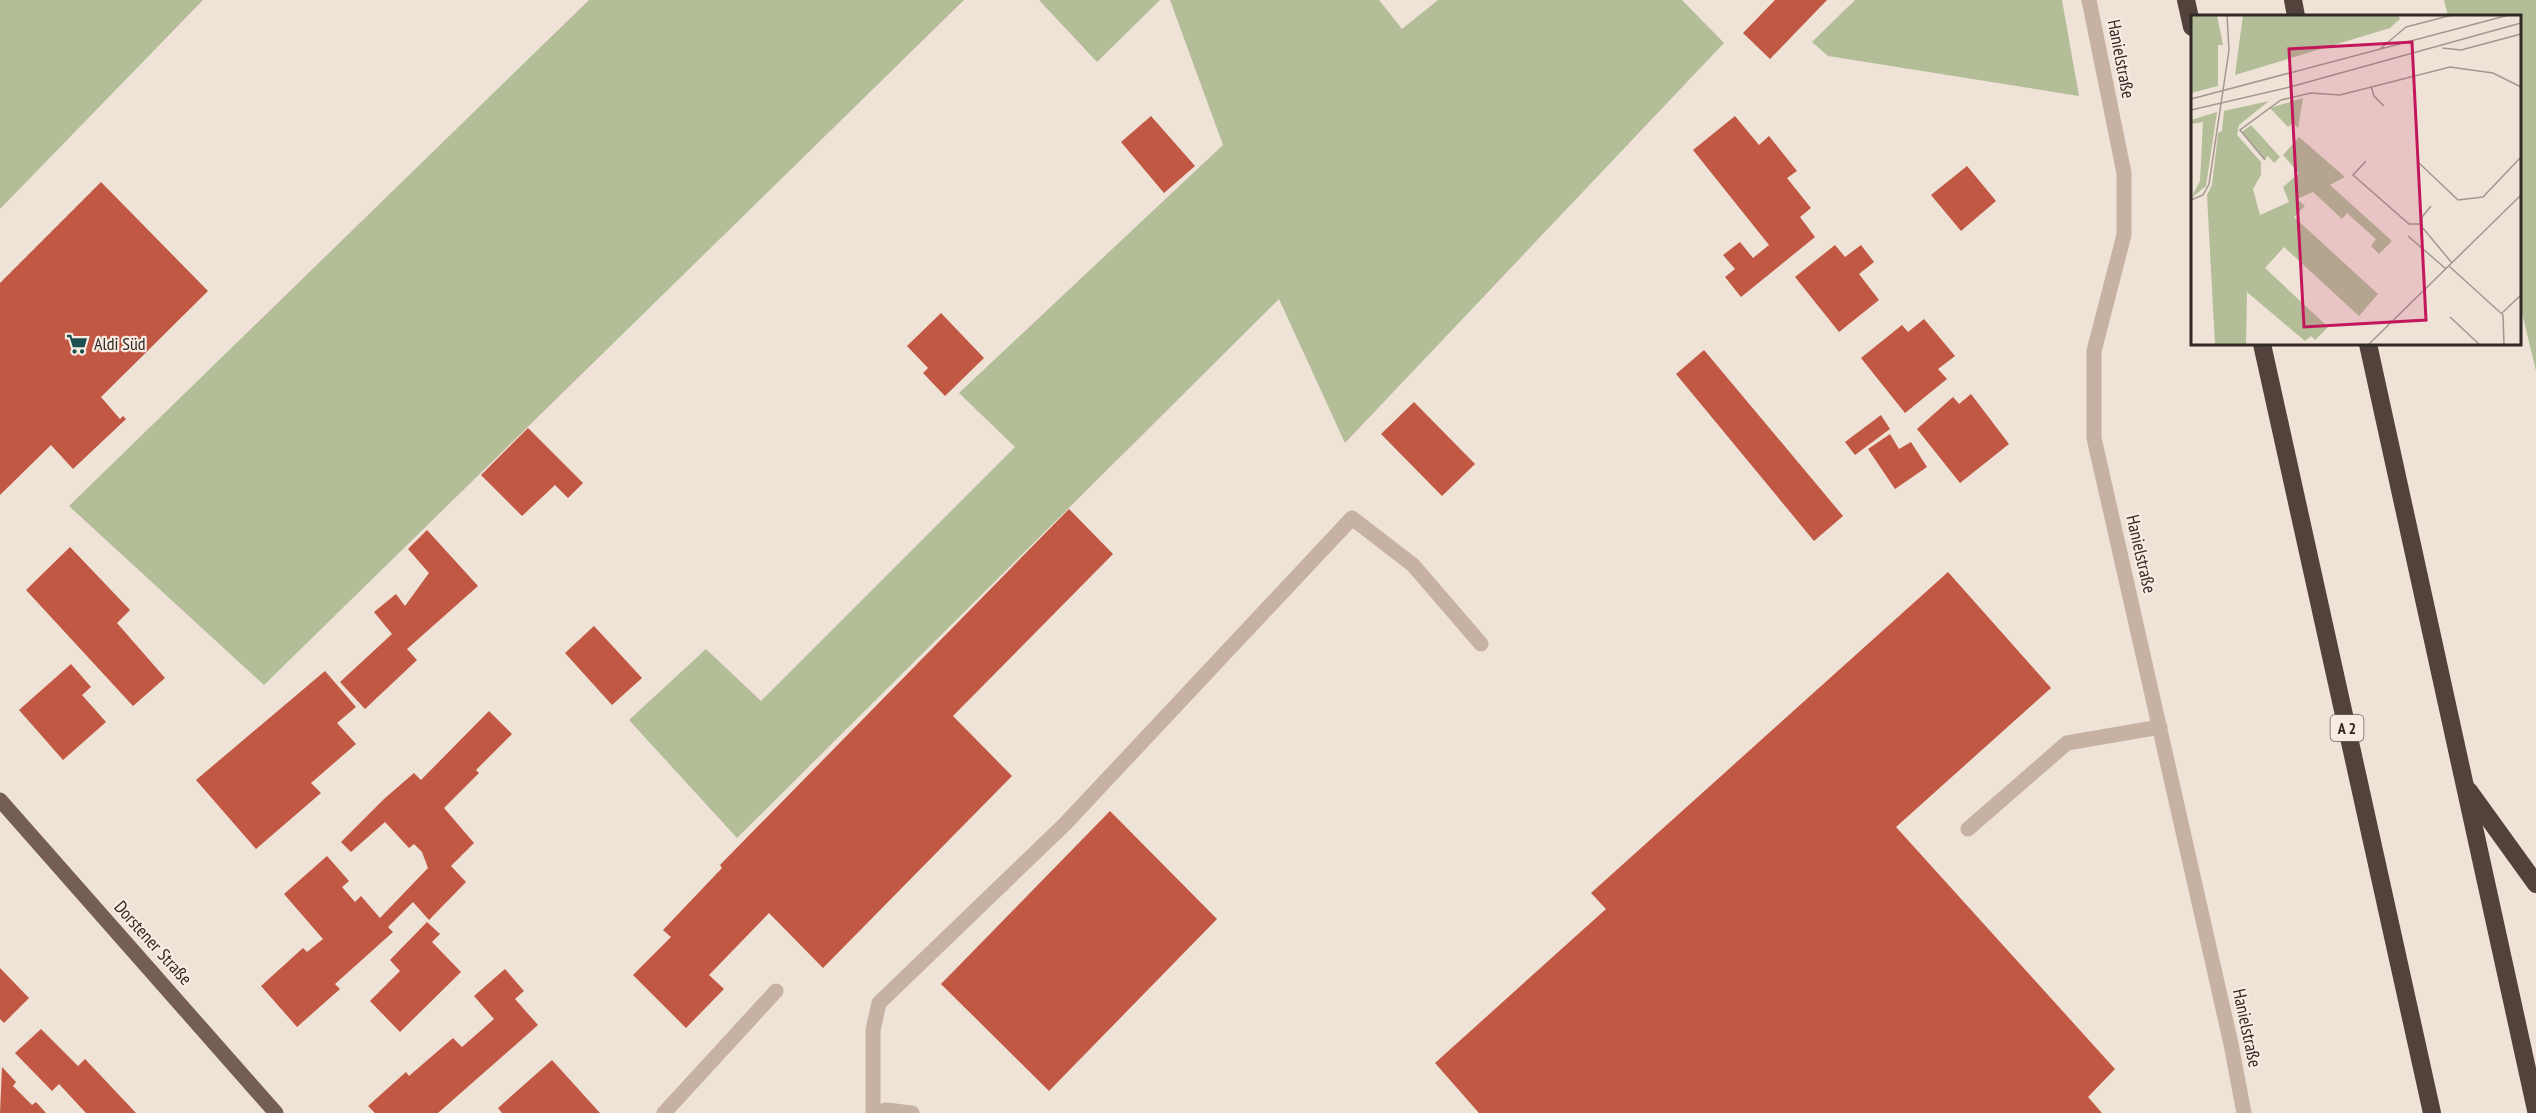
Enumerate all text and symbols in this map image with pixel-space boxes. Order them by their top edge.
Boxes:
inset map [2191,15,2521,345]
street label: Hanielstraße [2103,18,2140,100]
supermarket icon: Aldi Süd [65,332,89,356]
place label: Aldi Süd [94,332,146,355]
street label: Hanielstraße [2121,512,2162,595]
road number: A 2 [2330,715,2364,741]
street label: Dorstener Straße [110,896,197,990]
street label: Hanielstraße [2228,987,2267,1069]

